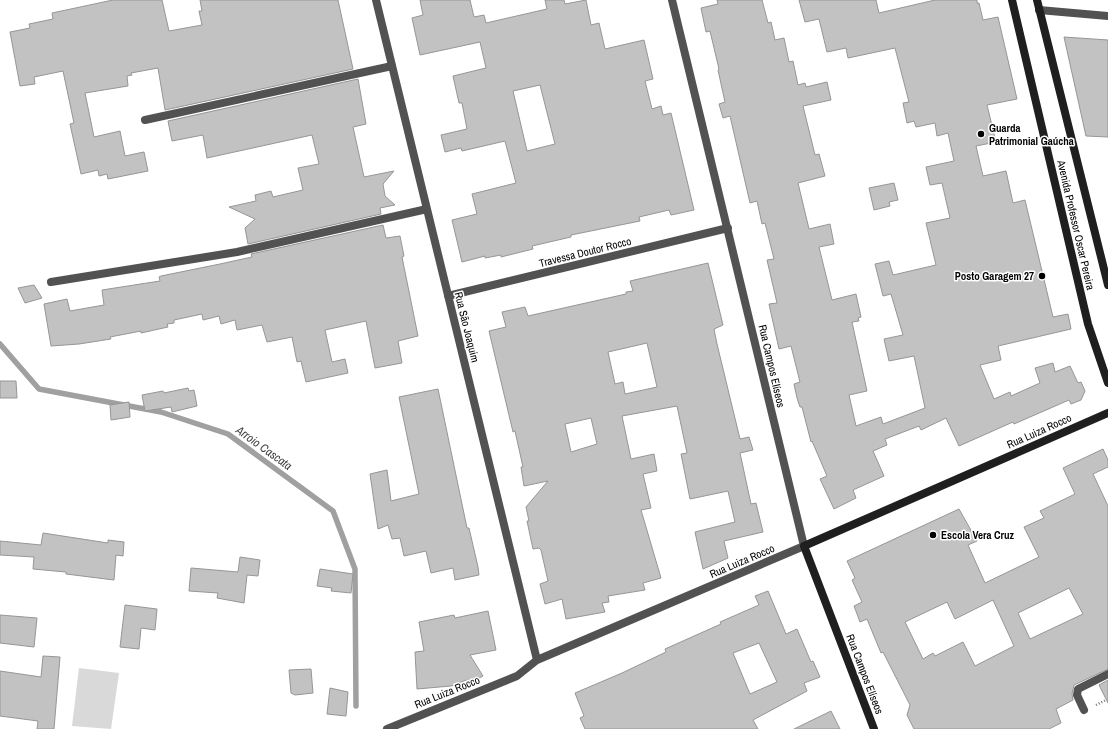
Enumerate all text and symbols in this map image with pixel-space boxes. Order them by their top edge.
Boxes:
place label: Guarda Patrimonial Gaúcha [989,121,1074,148]
marker: Guarda Patrimonial Gaúcha [976,129,986,139]
street label: Avenida Professor Oscar Pereira [1054,158,1098,291]
street label: Travessa Doutor Rocco [537,234,633,270]
place label: Posto Garagem 27 [955,269,1034,283]
marker: Posto Garagem 27 [1037,271,1047,281]
street label: Rua São Joaquim [451,290,483,364]
street label: Rua Campos Elíseos [756,323,788,409]
street label: Rua Luiza Rocco [1005,411,1073,451]
water label: Arroio Cascata [232,422,296,474]
place label: Escola Vera Cruz [941,528,1015,542]
marker: Escola Vera Cruz [928,530,938,540]
street label: Rua Luiza Rocco [707,541,777,581]
street label: Rua Campos Elíseos [843,632,887,717]
street label: Rua Luiza Rocco [412,673,482,711]

